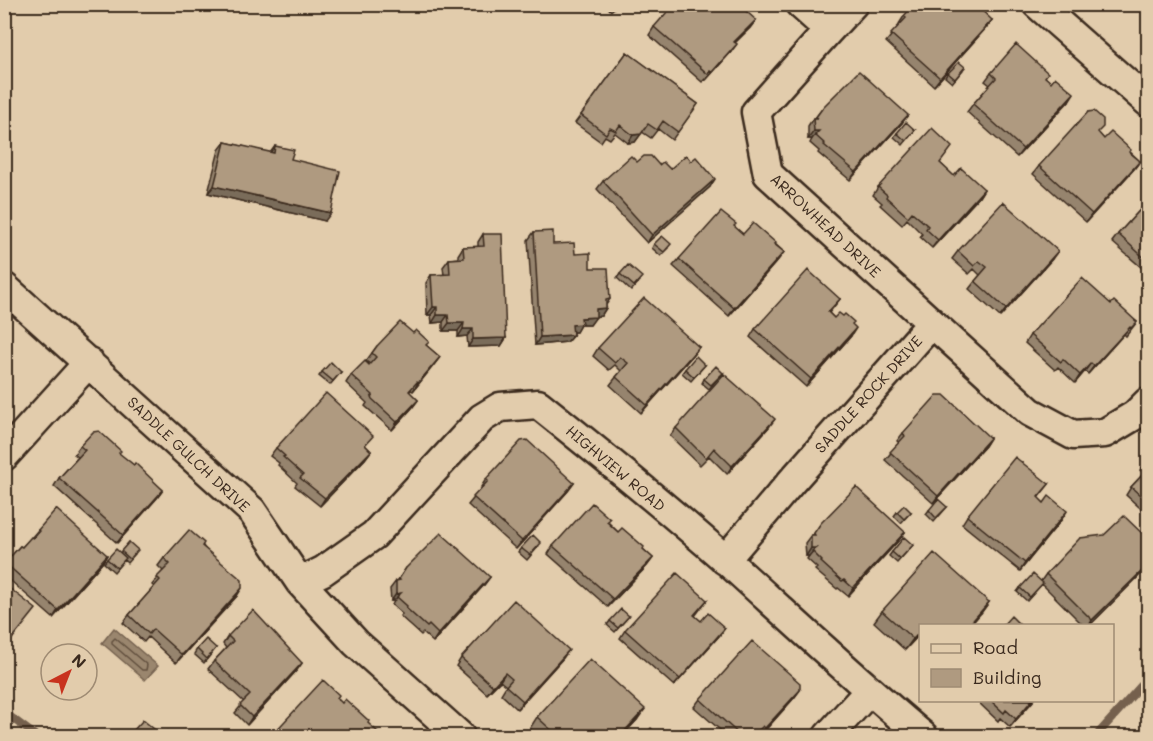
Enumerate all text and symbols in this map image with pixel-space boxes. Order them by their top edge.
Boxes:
street label: ARROWHEAD DRIVE [766,169,886,282]
street label: SADDLE ROCK DRIVE [810,331,926,457]
street label: SADDLE GULCH DRIVE [123,392,255,516]
street label: HIGHVIEW ROAD [562,420,670,516]
legend [919,624,1114,702]
text: Road [973,635,1018,659]
north arrow [39,642,99,702]
text: N [68,649,91,672]
text: Building [973,665,1041,689]

